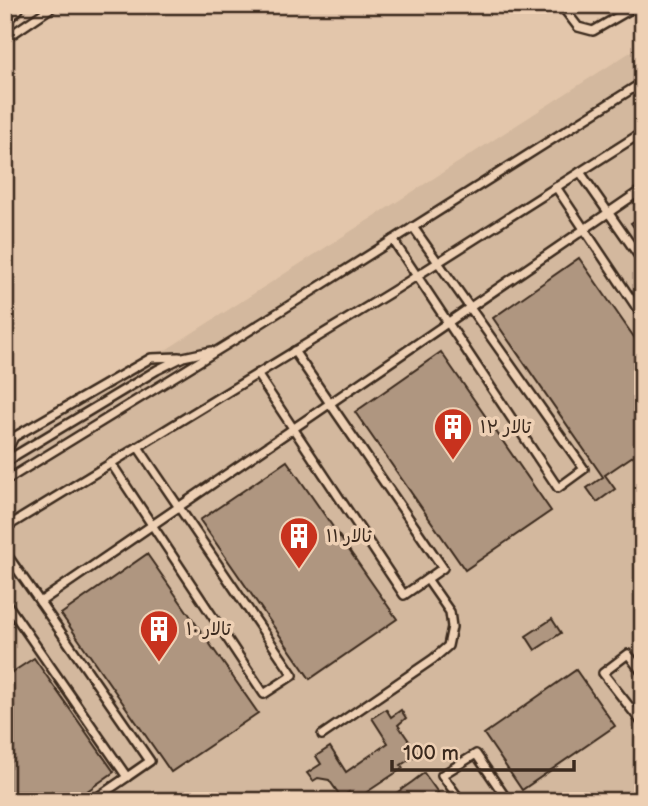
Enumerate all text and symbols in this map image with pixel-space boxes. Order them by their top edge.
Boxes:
building icon: تالار ۱۲ [432,406,474,461]
place label: تالار ۱۲ [480,417,532,438]
building icon: تالار ۱۱ [278,515,320,570]
place label: تالار ۱۱ [326,526,372,547]
building icon: تالار ۱۰ [138,608,180,663]
place label: تالار ۱۰ [186,619,232,640]
scale bar [392,729,574,773]
text: 100 m [403,741,459,766]

